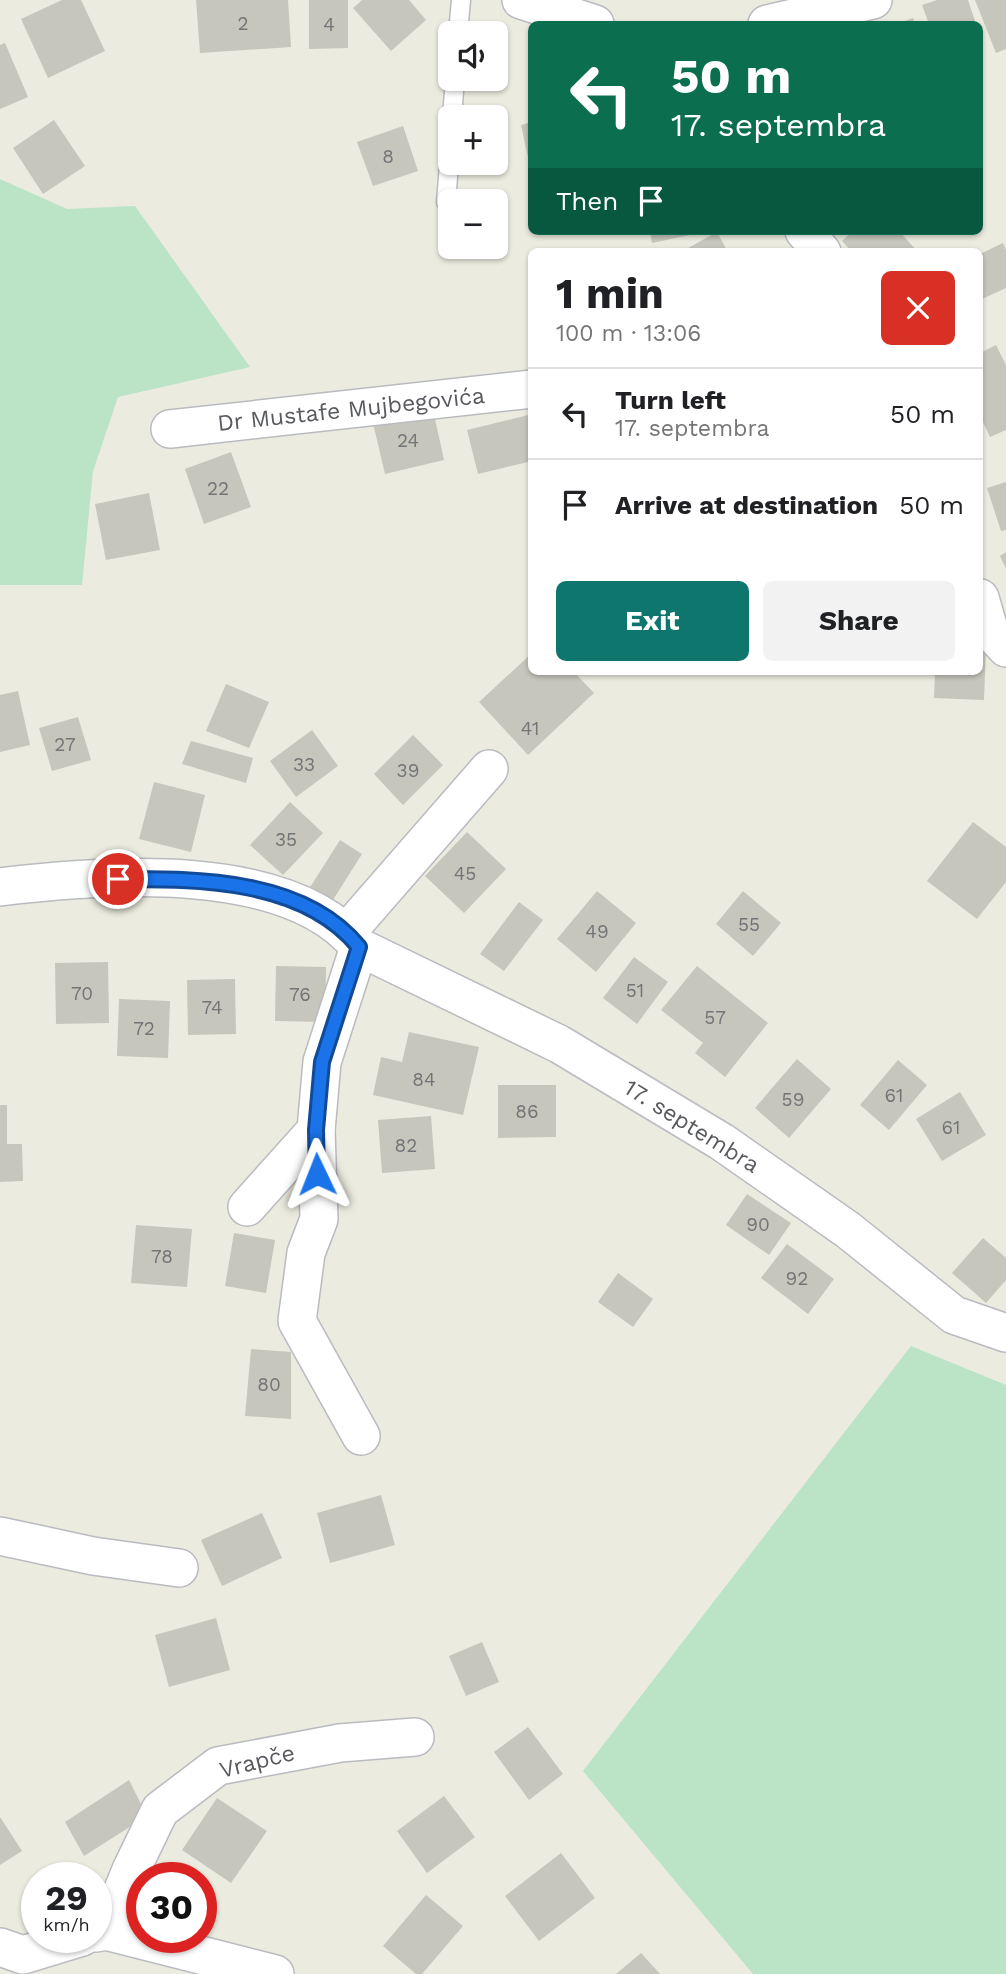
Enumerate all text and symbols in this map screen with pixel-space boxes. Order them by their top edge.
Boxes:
house number: 2 [237,12,249,35]
house number: 4 [323,13,335,36]
map controls [438,21,508,259]
button: sound [438,21,508,91]
text: 50 m [671,47,791,105]
icon: left [556,49,647,140]
button: + [438,105,508,175]
text: 17. septembra [671,106,886,144]
house number: 8 [382,145,394,168]
icon: arrive [632,182,670,220]
text: Then [556,186,618,216]
button: − [438,189,508,259]
text: 1 min [556,269,664,318]
button: close [881,271,955,345]
text: 100 m · 13:06 [556,320,701,347]
street label: Dr Mustafe Mujbegovića [216,382,486,437]
text: Turn left [615,385,726,415]
icon: left [556,395,594,433]
text: 50 m [890,399,955,429]
text: 17. septembra [615,415,770,442]
house number: 24 [397,429,419,452]
house number: 22 [207,477,229,500]
icon: arrive [556,486,594,524]
text: Arrive at destination [615,490,878,520]
text: 50 m [899,490,964,520]
button: Exit [556,581,749,661]
button: Share [763,581,955,661]
house number: 41 [521,717,539,740]
house number: 27 [54,733,76,756]
house number: 33 [293,753,315,776]
house number: 39 [397,759,419,782]
house number: 35 [275,828,297,851]
pin [88,849,148,909]
icon: arrive [99,860,137,898]
house number: 45 [454,862,476,885]
house number: 55 [738,913,760,936]
house number: 49 [585,920,609,943]
house number: 51 [626,979,644,1002]
house number: 70 [71,982,93,1005]
house number: 76 [289,983,311,1006]
house number: 74 [202,996,223,1019]
house number: 57 [704,1006,726,1029]
house number: 72 [133,1017,155,1040]
house number: 84 [412,1068,436,1091]
street label: 17. septembra [619,1074,764,1179]
house number: 61 [885,1084,903,1107]
house number: 59 [782,1088,804,1111]
house number: 86 [515,1100,539,1123]
house number: 61 [942,1116,960,1139]
house number: 82 [395,1134,417,1157]
position arrow [280,1137,354,1211]
house number: 90 [746,1213,770,1236]
house number: 78 [151,1245,173,1268]
house number: 92 [786,1267,808,1290]
house number: 80 [257,1373,281,1396]
street label: Vrapče [217,1739,298,1784]
speed limit sign: 30 [126,1862,217,1953]
text: 29 [45,1877,88,1919]
text: km/h [43,1914,90,1935]

